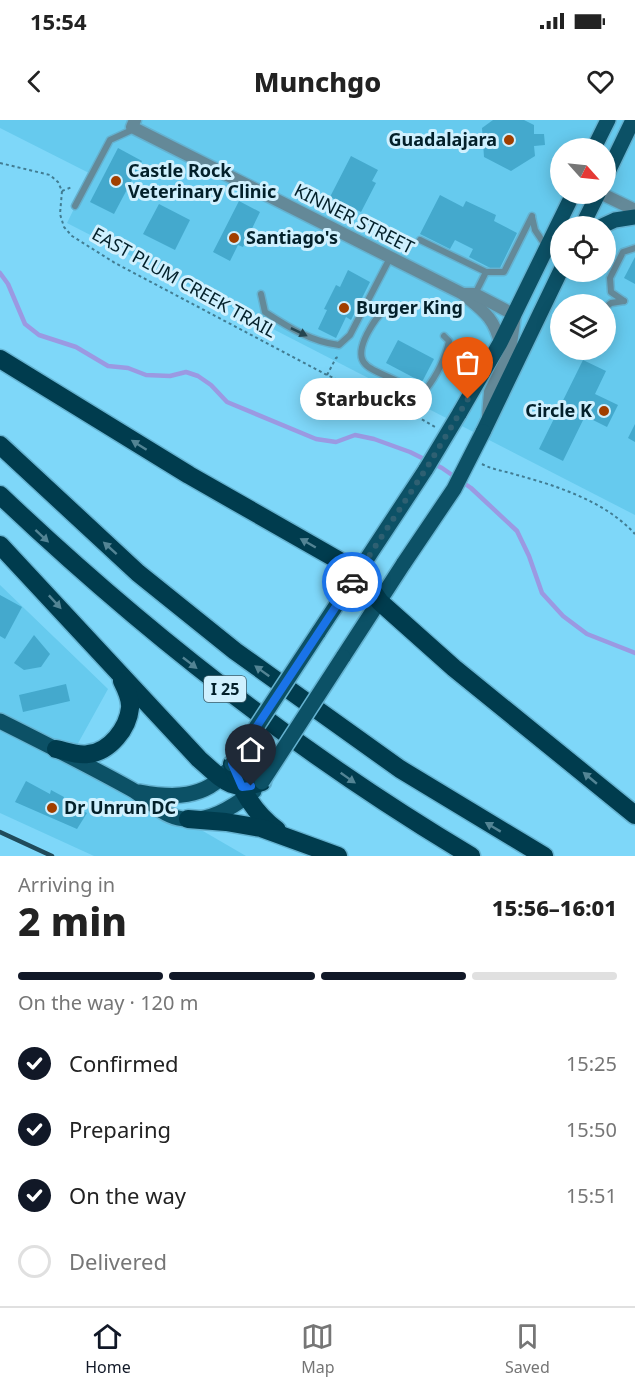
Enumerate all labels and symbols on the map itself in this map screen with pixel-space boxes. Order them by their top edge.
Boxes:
place label: Guadalajara [389,127,497,151]
marker: Guadalajara [502,133,516,147]
north arrow [550,138,616,204]
place label: Castle Rock Veterinary Clinic [128,158,276,203]
marker: Castle Rock Veterinary Clinic [109,174,123,188]
street label: KINNER STREET [290,178,419,259]
street label: EAST PLUM CREEK TRAIL [88,221,281,343]
place label: Santiago's [246,225,338,249]
marker: Santiago's [227,231,241,245]
place label: Burger King [356,295,463,319]
marker: Burger King [337,301,351,315]
one-way arrow [291,328,308,337]
pin [442,337,493,399]
callout: Starbucks [300,378,432,420]
place label: Circle K [525,398,592,422]
marker: Circle K [597,404,611,418]
one-way arrow [131,439,147,450]
one-way arrow [35,528,49,542]
one-way arrow [299,538,316,548]
one-way arrow [103,541,118,555]
courier [322,552,382,612]
one-way arrow [47,595,61,609]
one-way arrow [183,656,198,668]
one-way arrow [254,665,269,677]
road number: I 25 [204,676,246,702]
pin [225,724,276,786]
one-way arrow [582,771,598,784]
one-way arrow [339,772,355,784]
place label: Dr Unrun DC [64,795,176,819]
marker: Dr Unrun DC [45,801,59,815]
one-way arrow [485,821,501,832]

